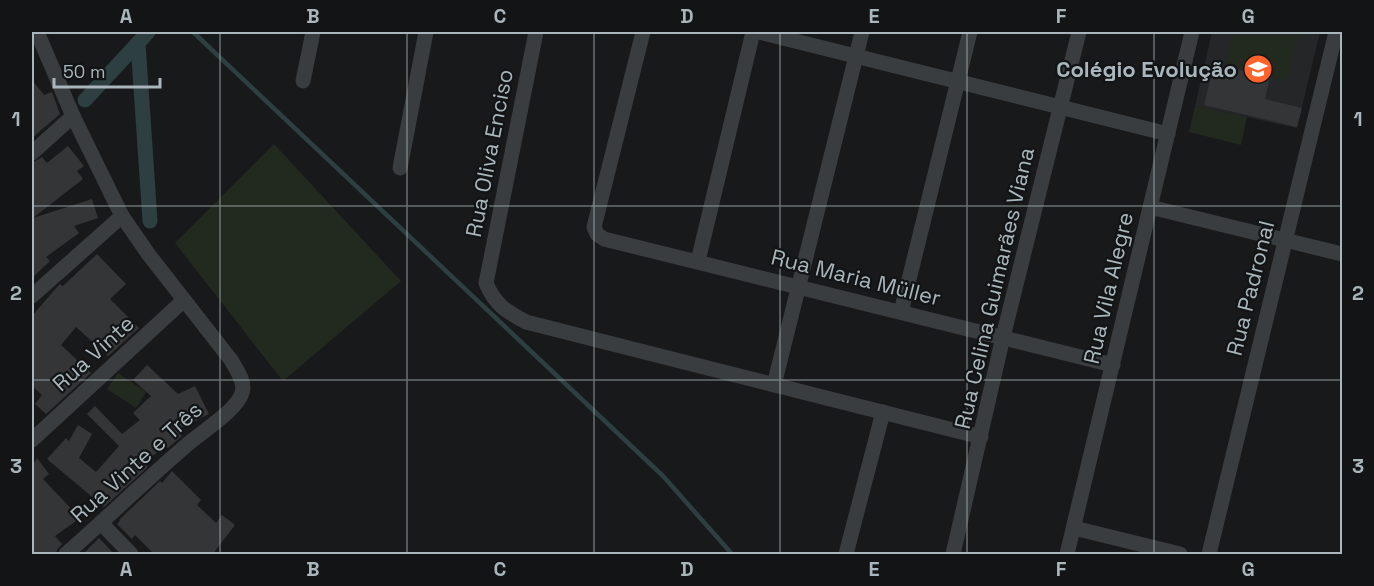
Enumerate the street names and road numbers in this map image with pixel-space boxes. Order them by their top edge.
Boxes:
street label: Rua Oliva Enciso [459,67,519,239]
street label: Rua Celina Guimarães Viana [948,144,1040,432]
street label: Rua Vila Alegre [1077,209,1139,367]
street label: Rua Padronal [1220,218,1280,358]
street label: Rua Maria Müller [768,242,944,312]
street label: Rua Vinte [46,309,140,397]
street label: Rua Vinte e Três [64,395,208,529]

